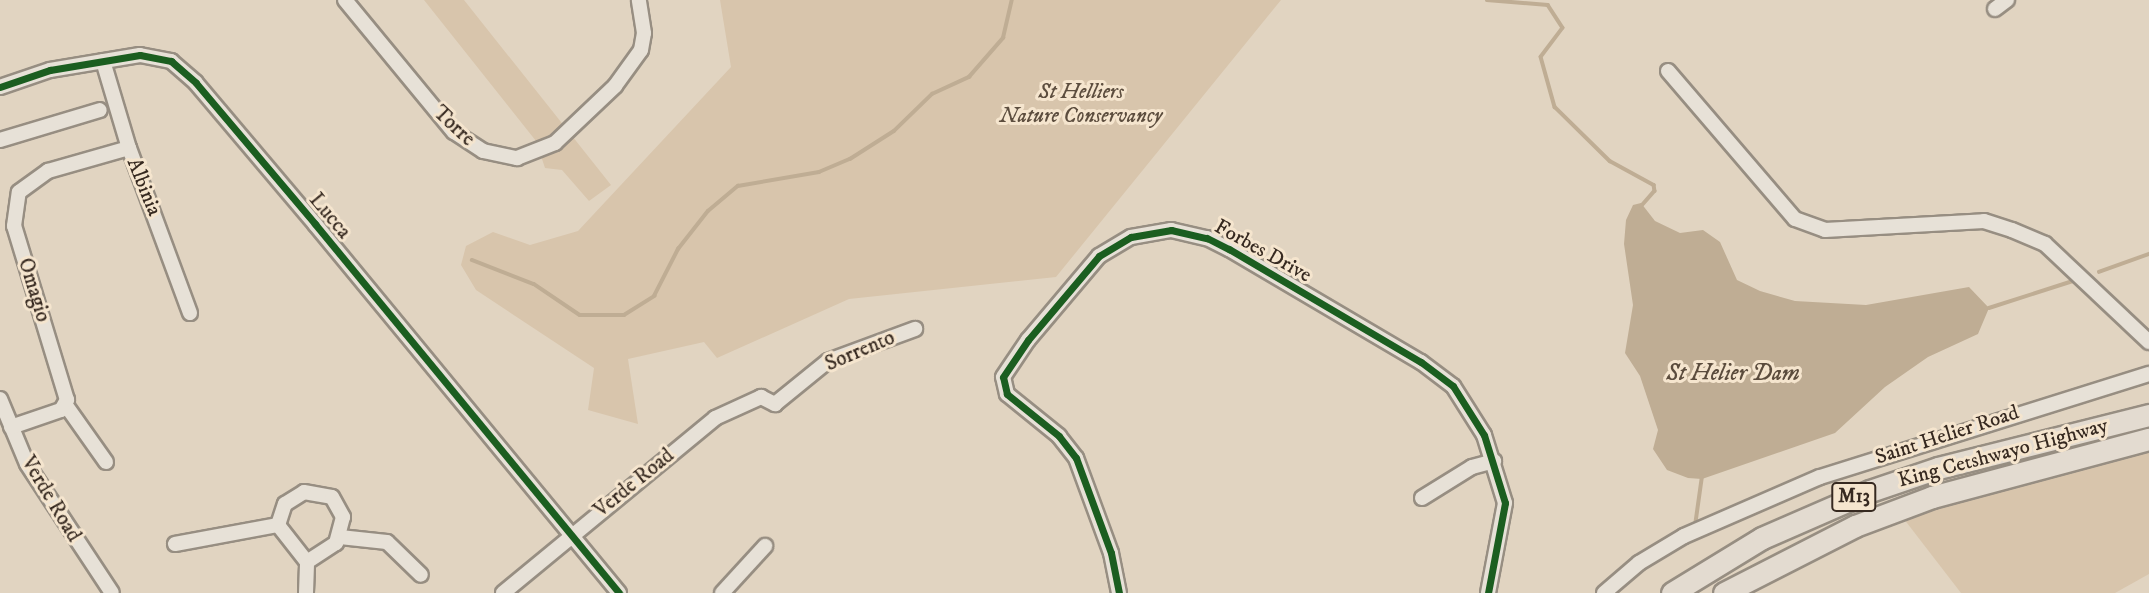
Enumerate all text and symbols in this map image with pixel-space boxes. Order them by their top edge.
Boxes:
park label: St Helliers Nature Conservancy [1000,79,1162,129]
street label: Torre [428,100,480,152]
street label: Albinia [121,154,167,220]
street label: Lucca [304,188,356,244]
street label: Forbes Drive [1210,214,1316,288]
street label: Omagio [12,255,56,325]
street label: Sorrento [821,325,899,377]
water label: St Helier Dam [1666,360,1800,388]
street label: Saint Helier Road [1872,400,2022,470]
street label: King Cetshwayo Highway [1895,413,2111,493]
street label: Verde Road [589,443,679,523]
street label: Verde Road [16,451,86,547]
road number: M13 [1831,482,1877,512]

